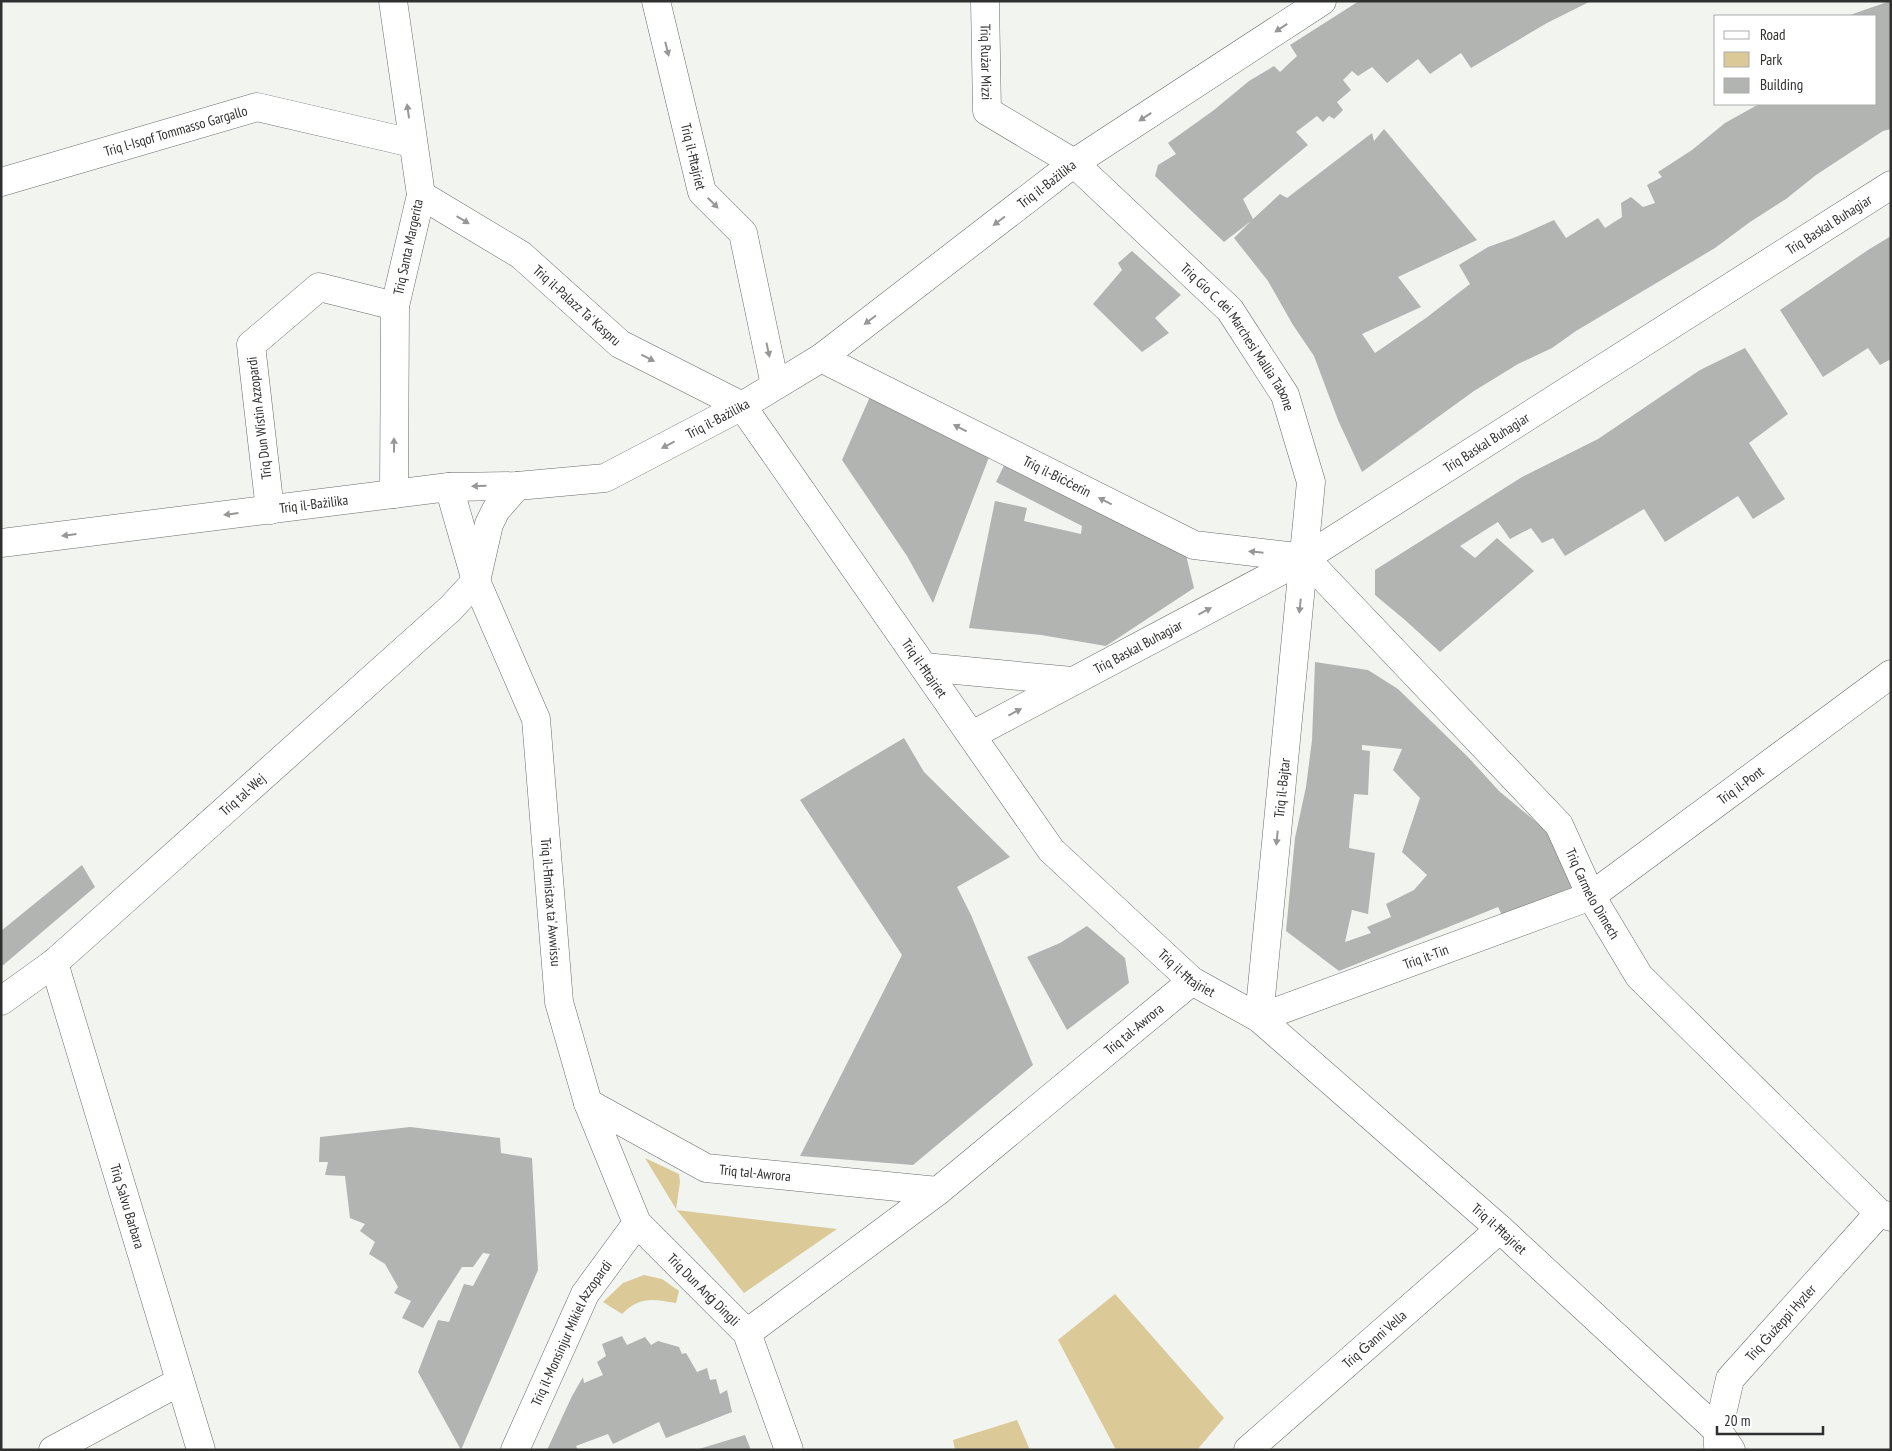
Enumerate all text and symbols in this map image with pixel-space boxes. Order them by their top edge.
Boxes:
legend [1714,15,1877,105]
one-way arrow [1275,23,1288,33]
street label: Triq Rużar Mizzi [976,24,996,100]
text: Road [1760,25,1786,44]
one-way arrow [663,41,671,56]
text: Park [1760,50,1782,69]
text: Building [1760,75,1803,94]
street label: Triq l-Isqof Tommasso Gargallo [102,101,249,160]
one-way arrow [404,103,412,119]
one-way arrow [1139,112,1152,122]
street label: Triq il-Ħtajriet [677,121,710,192]
street label: Triq il-Bażilika [1014,156,1080,212]
street label: Triq Baskal Buhagiar [1782,191,1875,259]
one-way arrow [706,196,718,208]
street label: Triq Santa Margerita [389,197,427,297]
one-way arrow [456,215,469,224]
one-way arrow [993,216,1006,227]
street label: Triq Gio C. dei Marchesi Mallia Tabone [1177,259,1298,413]
street label: Triq il-Palazz Ta' Kaspru [529,261,625,350]
one-way arrow [863,315,877,325]
one-way arrow [764,342,772,357]
one-way arrow [641,354,655,362]
street label: Triq Dun Wistin Azzopardi [243,356,275,480]
street label: Triq il-Bażilika [683,395,753,443]
street label: Triq Baskal Buhagiar [1440,409,1533,477]
one-way arrow [952,424,967,432]
one-way arrow [390,437,398,453]
one-way arrow [661,441,675,449]
street label: Triq il-Biċċerin [1020,452,1094,501]
one-way arrow [471,482,487,490]
street label: Triq il-Bażilika [278,491,349,517]
one-way arrow [1098,496,1112,504]
one-way arrow [222,511,238,519]
one-way arrow [61,531,77,539]
one-way arrow [1248,548,1264,556]
one-way arrow [1296,598,1304,614]
one-way arrow [1197,607,1212,615]
street label: Triq Baskal Buhagiar [1090,616,1186,678]
street label: Triq il-Ħtajriet [898,635,951,701]
one-way arrow [1008,708,1022,716]
street label: Triq il-Bajtar [1270,757,1294,819]
street label: Triq il-Pont [1714,762,1767,808]
street label: Triq tal-Wej [216,769,269,820]
one-way arrow [1273,830,1281,846]
street label: Triq il-Ħmistax ta' Awwissu [537,837,565,967]
street label: Triq Carmelo Dimech [1562,845,1624,942]
street label: Triq it-Tin [1401,940,1451,973]
street label: Triq il-Ħtajriet [1154,945,1218,1001]
street label: Triq tal-Awrora [1100,999,1167,1059]
street label: Triq tal-Awrora [718,1160,792,1185]
street label: Triq Salvu Barbara [106,1162,149,1251]
street label: Triq il-Ħtajriet [1468,1199,1531,1258]
street label: Triq Dun Anġ Dingli [663,1249,744,1330]
street label: Triq il-Monsinjur Mikiel Azzopardi [527,1257,616,1409]
street label: Triq Ġużeppi Hyzler [1741,1280,1820,1365]
street label: Triq Ġanni Vella [1339,1306,1410,1372]
scale bar [1717,1404,1823,1436]
text: 20 m [1724,1411,1750,1430]

